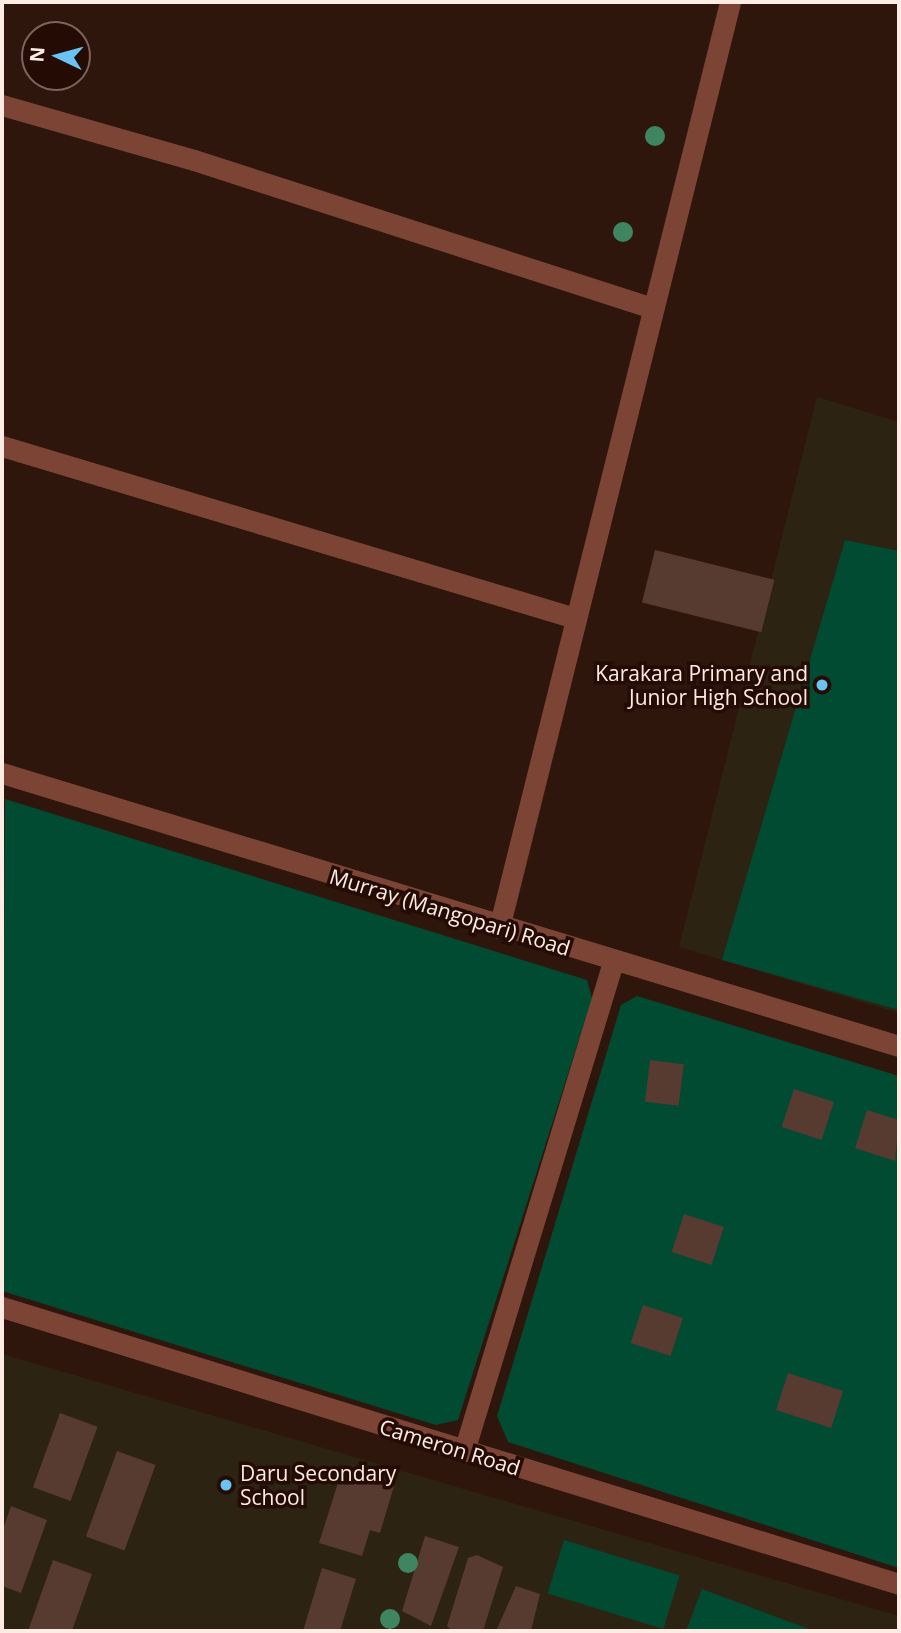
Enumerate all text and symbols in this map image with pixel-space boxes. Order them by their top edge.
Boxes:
north arrow [21,21,91,91]
text: N [23,46,51,63]
place label: Karakara Primary and Junior High School [595,660,808,710]
marker: Karakara Primary and Junior High School [814,677,830,693]
street label: Murray (Mangopari) Road [327,863,573,961]
street label: Cameron Road [377,1414,523,1480]
place label: Daru Secondary School [240,1460,396,1510]
marker: Daru Secondary School [218,1477,234,1493]

